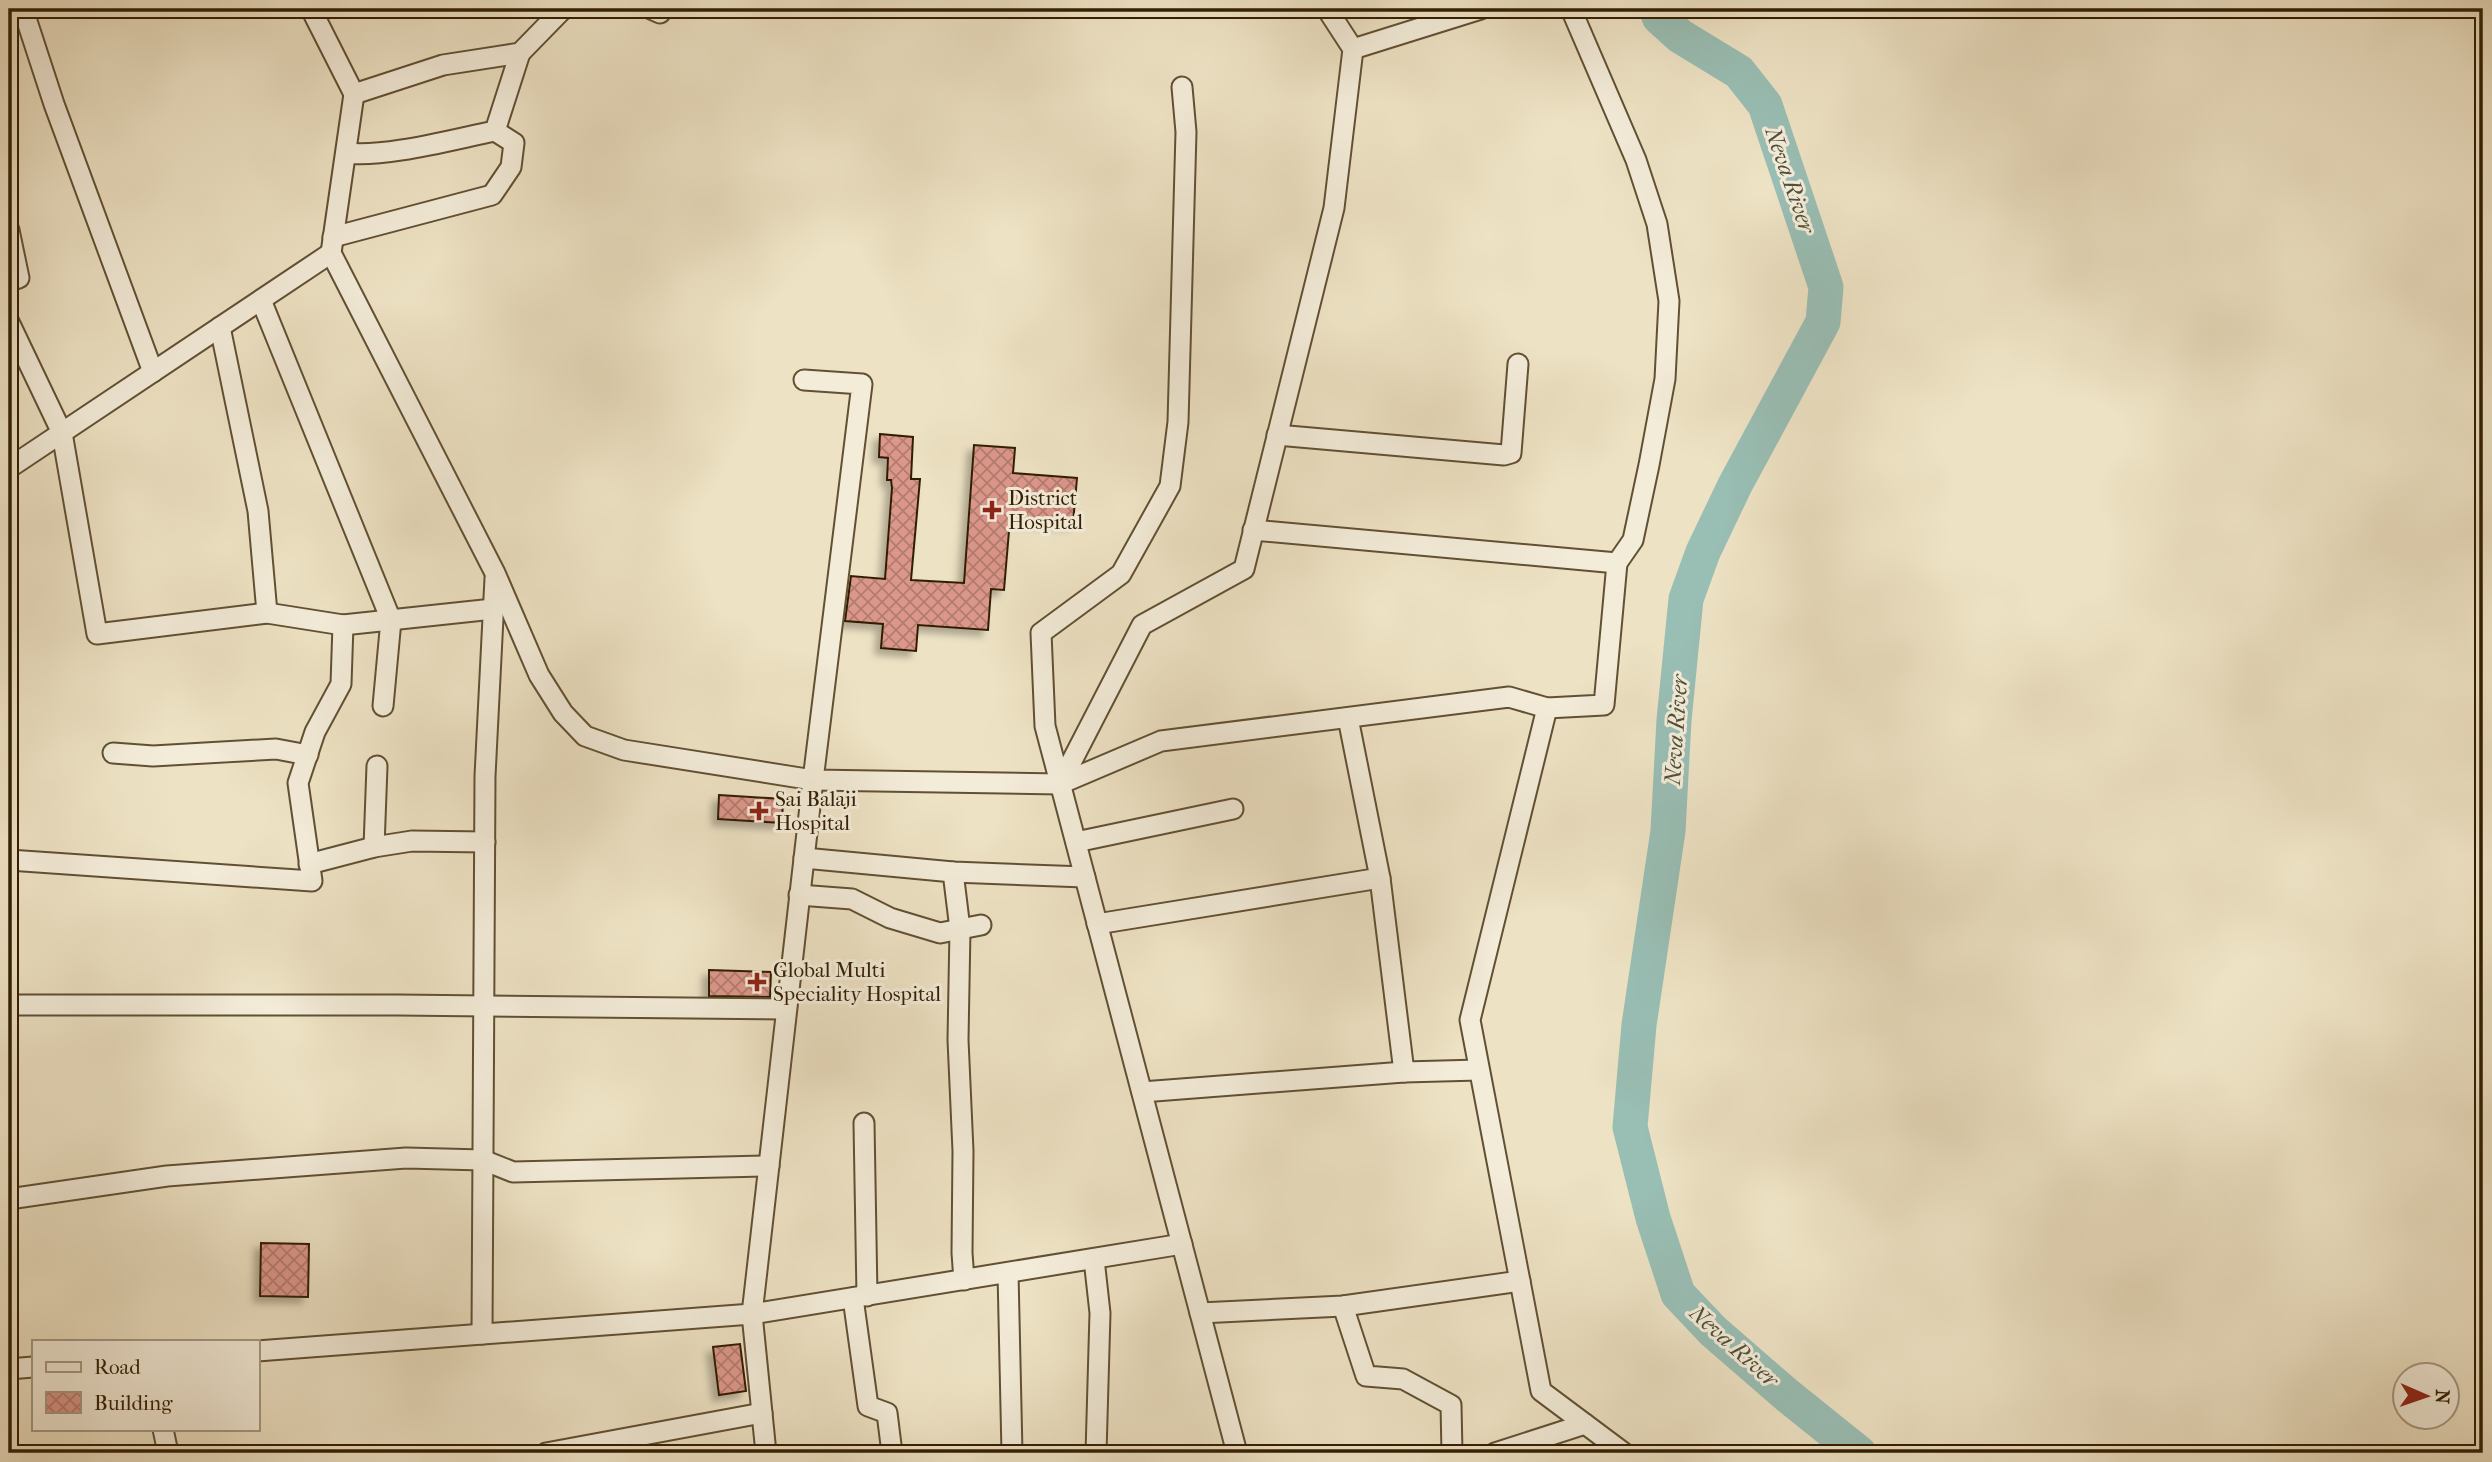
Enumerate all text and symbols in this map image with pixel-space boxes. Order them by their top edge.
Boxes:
water label: Neva River [1759,123,1821,238]
place label: District Hospital [1008,486,1083,534]
marker: District Hospital [982,500,1002,520]
water label: Neva River [1659,672,1693,787]
place label: Sai Balaji Hospital [775,787,857,835]
marker: Sai Balaji Hospital [749,801,769,821]
place label: Global Multi Speciality Hospital [773,958,941,1006]
marker: Global Multi Speciality Hospital [747,972,767,992]
water label: Neva River [1683,1298,1785,1394]
legend [32,1340,259,1430]
text: Road [94,1355,141,1379]
north arrow [2390,1360,2460,1430]
text: N [2431,1389,2453,1405]
text: Building [94,1391,173,1415]

